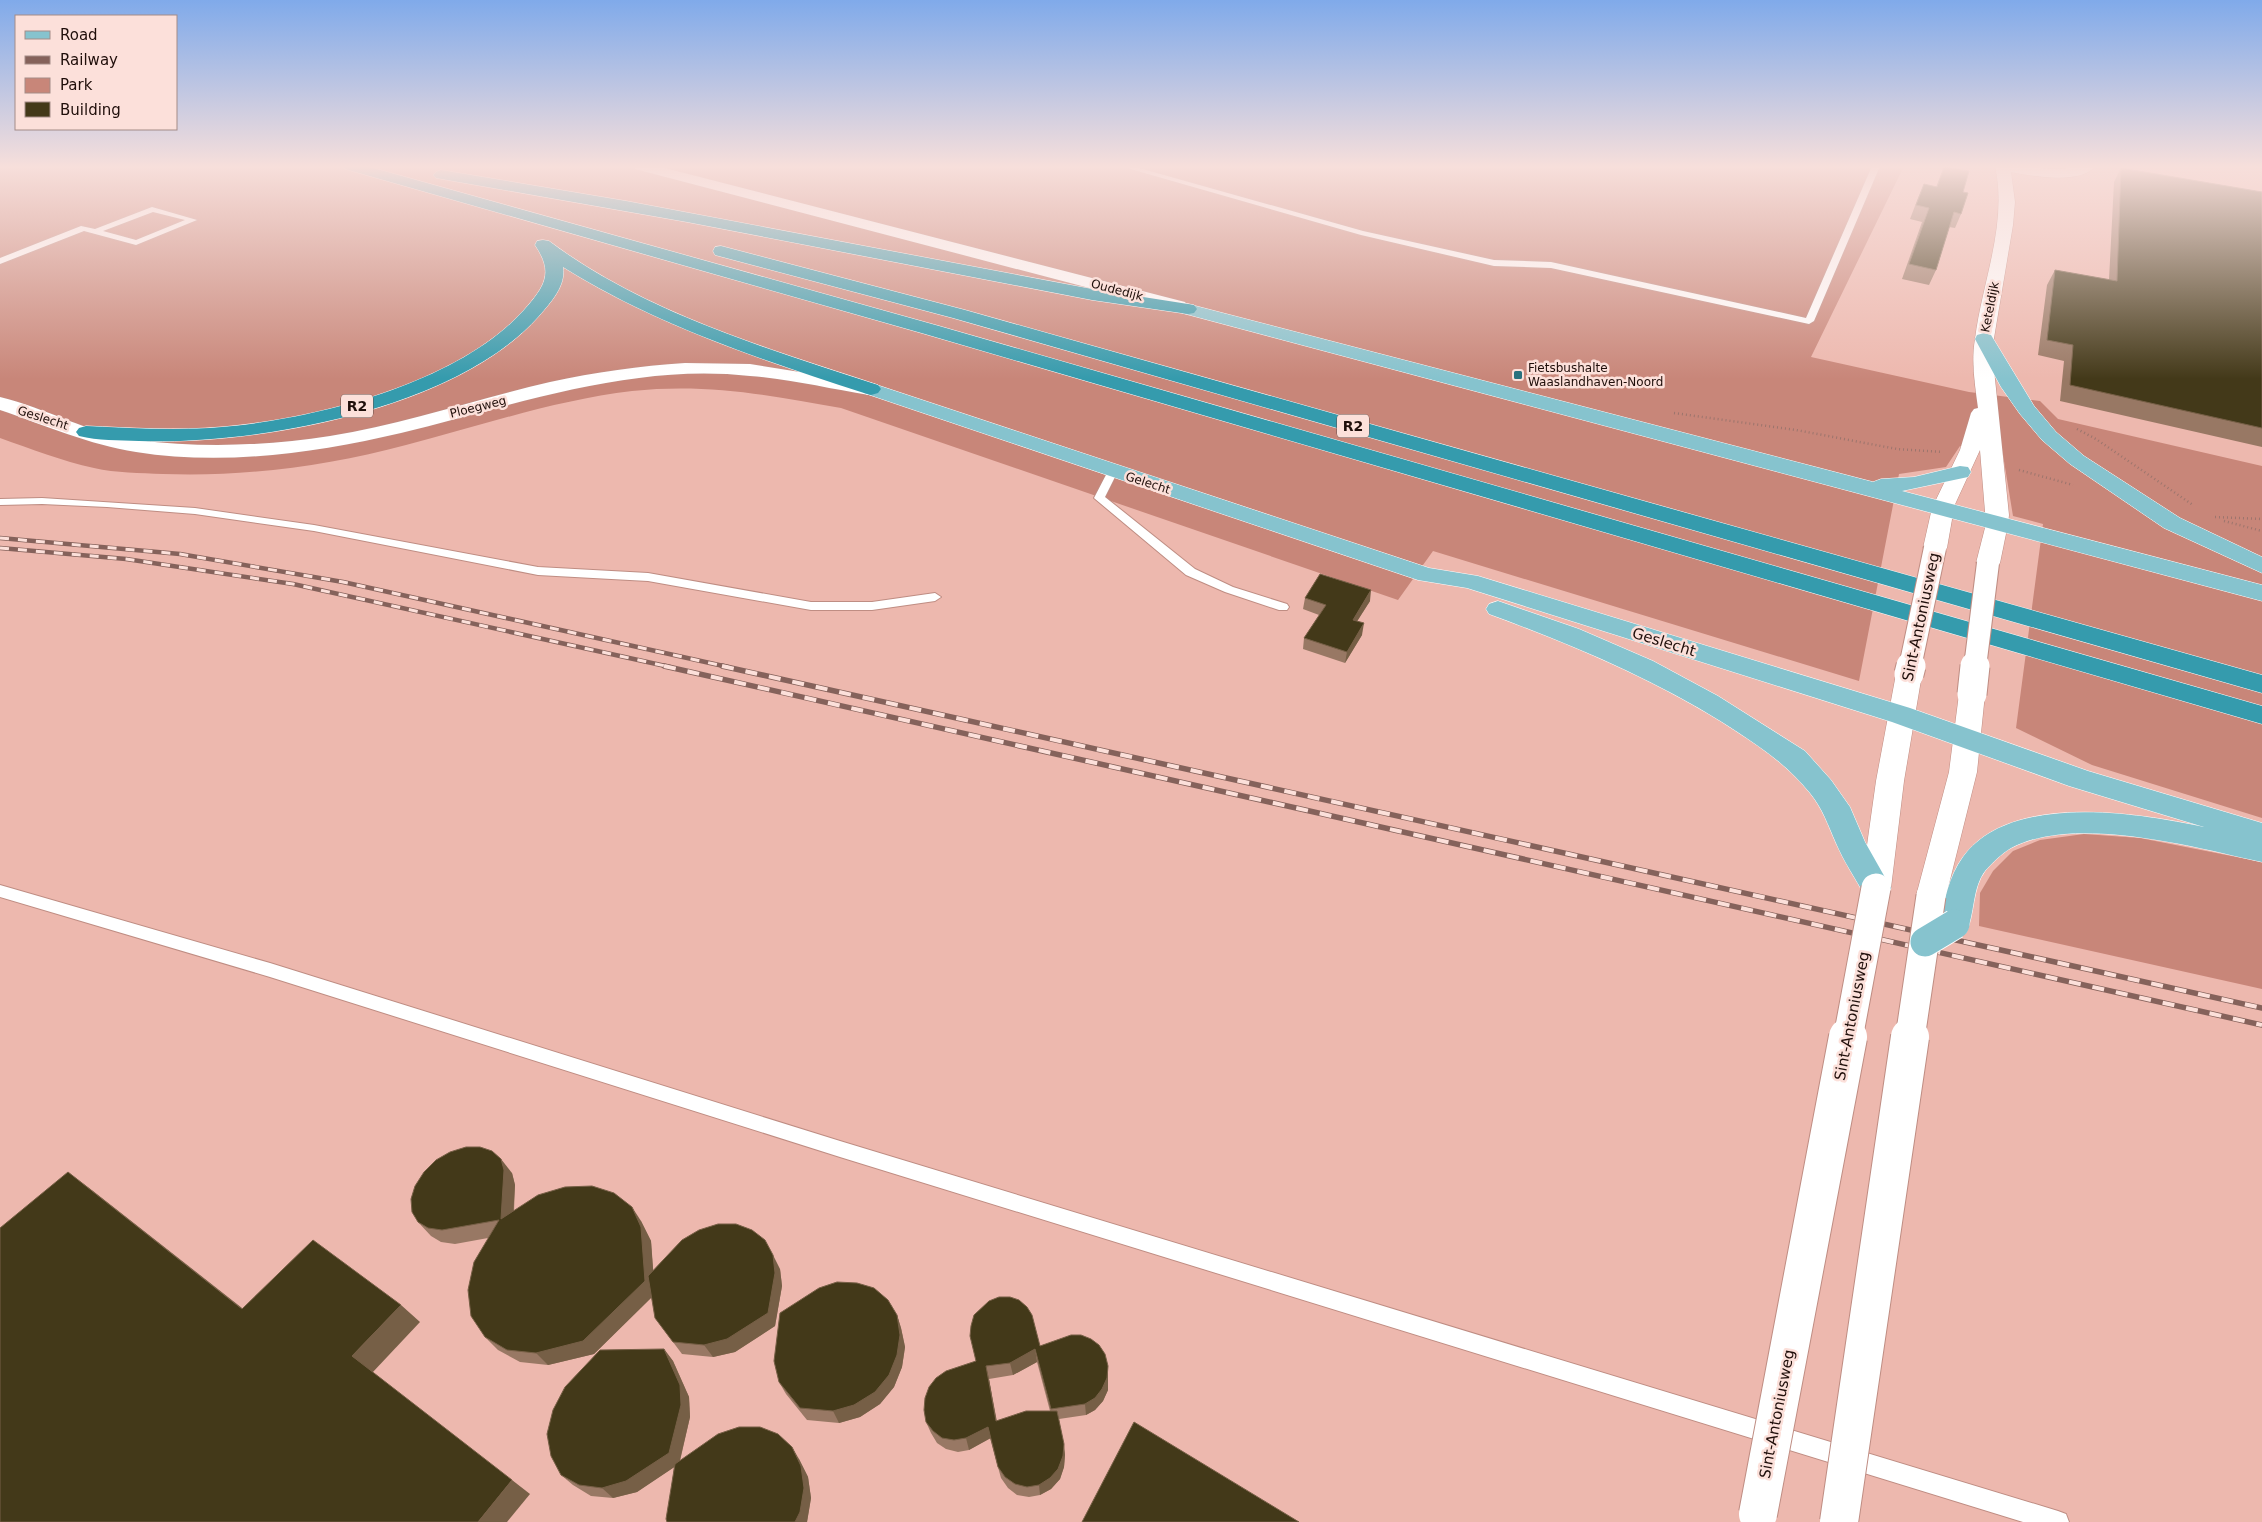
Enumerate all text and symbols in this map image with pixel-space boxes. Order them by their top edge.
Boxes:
legend [15,15,178,130]
text: Road [60,26,98,44]
text: Railway [60,51,118,69]
text: Park [60,76,93,94]
text: Building [60,101,121,119]
street label: Oudedijk [1089,276,1145,304]
street label: Keteldijk [1978,280,2002,334]
place label: Fietsbushalte Waaslandhaven-Noord [1528,361,1663,389]
marker: Fietsbushalte Waaslandhaven-Noord [1512,369,1524,381]
street label: Ploegweg [448,393,508,421]
road number: R2 [341,394,373,418]
street label: Geslecht [16,403,70,433]
road number: R2 [1337,414,1369,438]
street label: Gelecht [1124,469,1172,497]
street label: Sint-Antoniusweg [1899,551,1943,683]
street label: Geslecht [1630,624,1698,660]
street label: Sint-Antoniusweg [1831,950,1873,1082]
street label: Sint-Antoniusweg [1756,1348,1798,1480]

